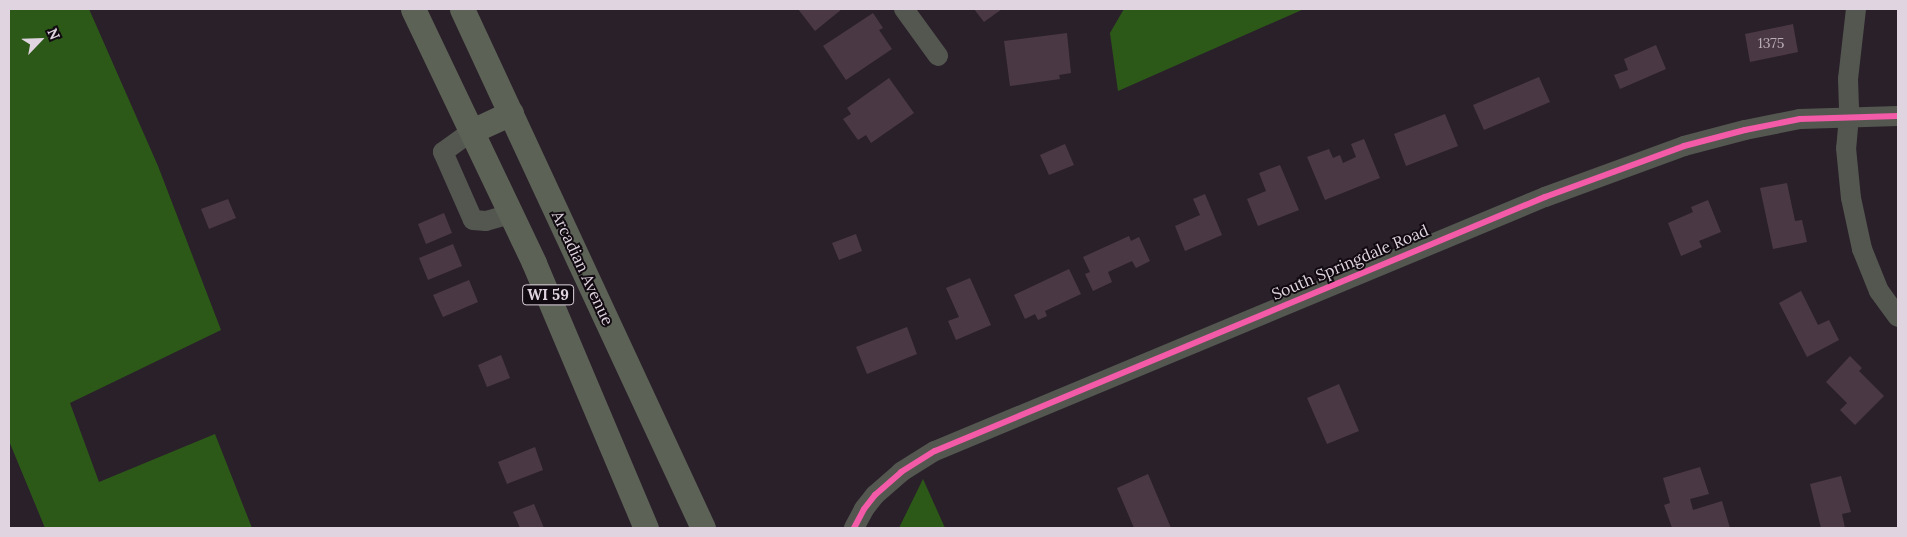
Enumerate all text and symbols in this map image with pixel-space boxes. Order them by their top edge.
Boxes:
north arrow [15,15,65,65]
text: N [43,25,64,42]
house number: 1375 [1758,35,1784,51]
street label: Arcadian Avenue [548,208,618,328]
street label: South Springdale Road [1269,220,1431,304]
road number: WI 59 [522,282,574,308]

